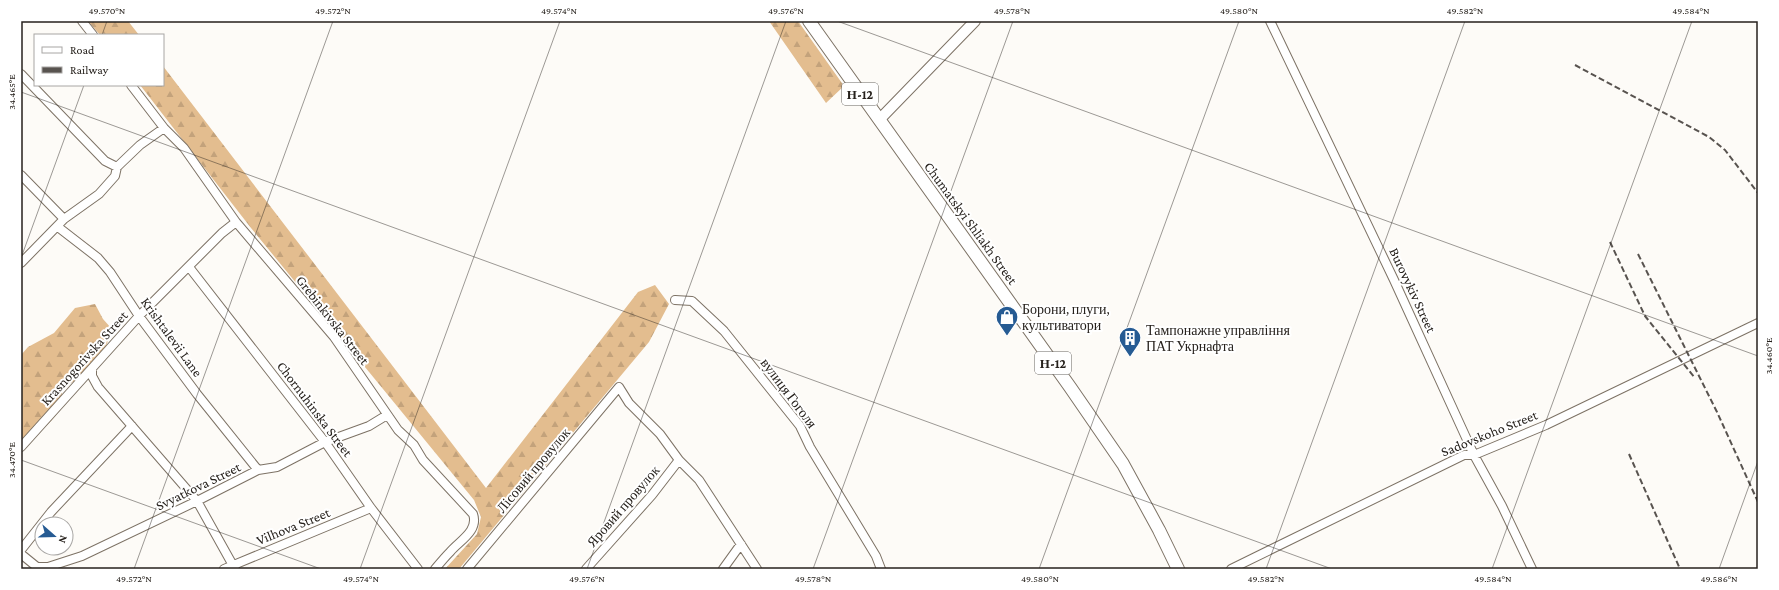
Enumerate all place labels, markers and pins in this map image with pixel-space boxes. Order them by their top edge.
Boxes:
place label: Борони, плуги, культиватори [1022,301,1110,333]
shop icon: Борони, плуги, культиватори [994,304,1020,337]
place label: Тампонажне управління ПАТ Укрнафта [1146,322,1290,354]
building icon: Тампонажне управління ПАТ Укрнафта [1117,325,1143,358]

